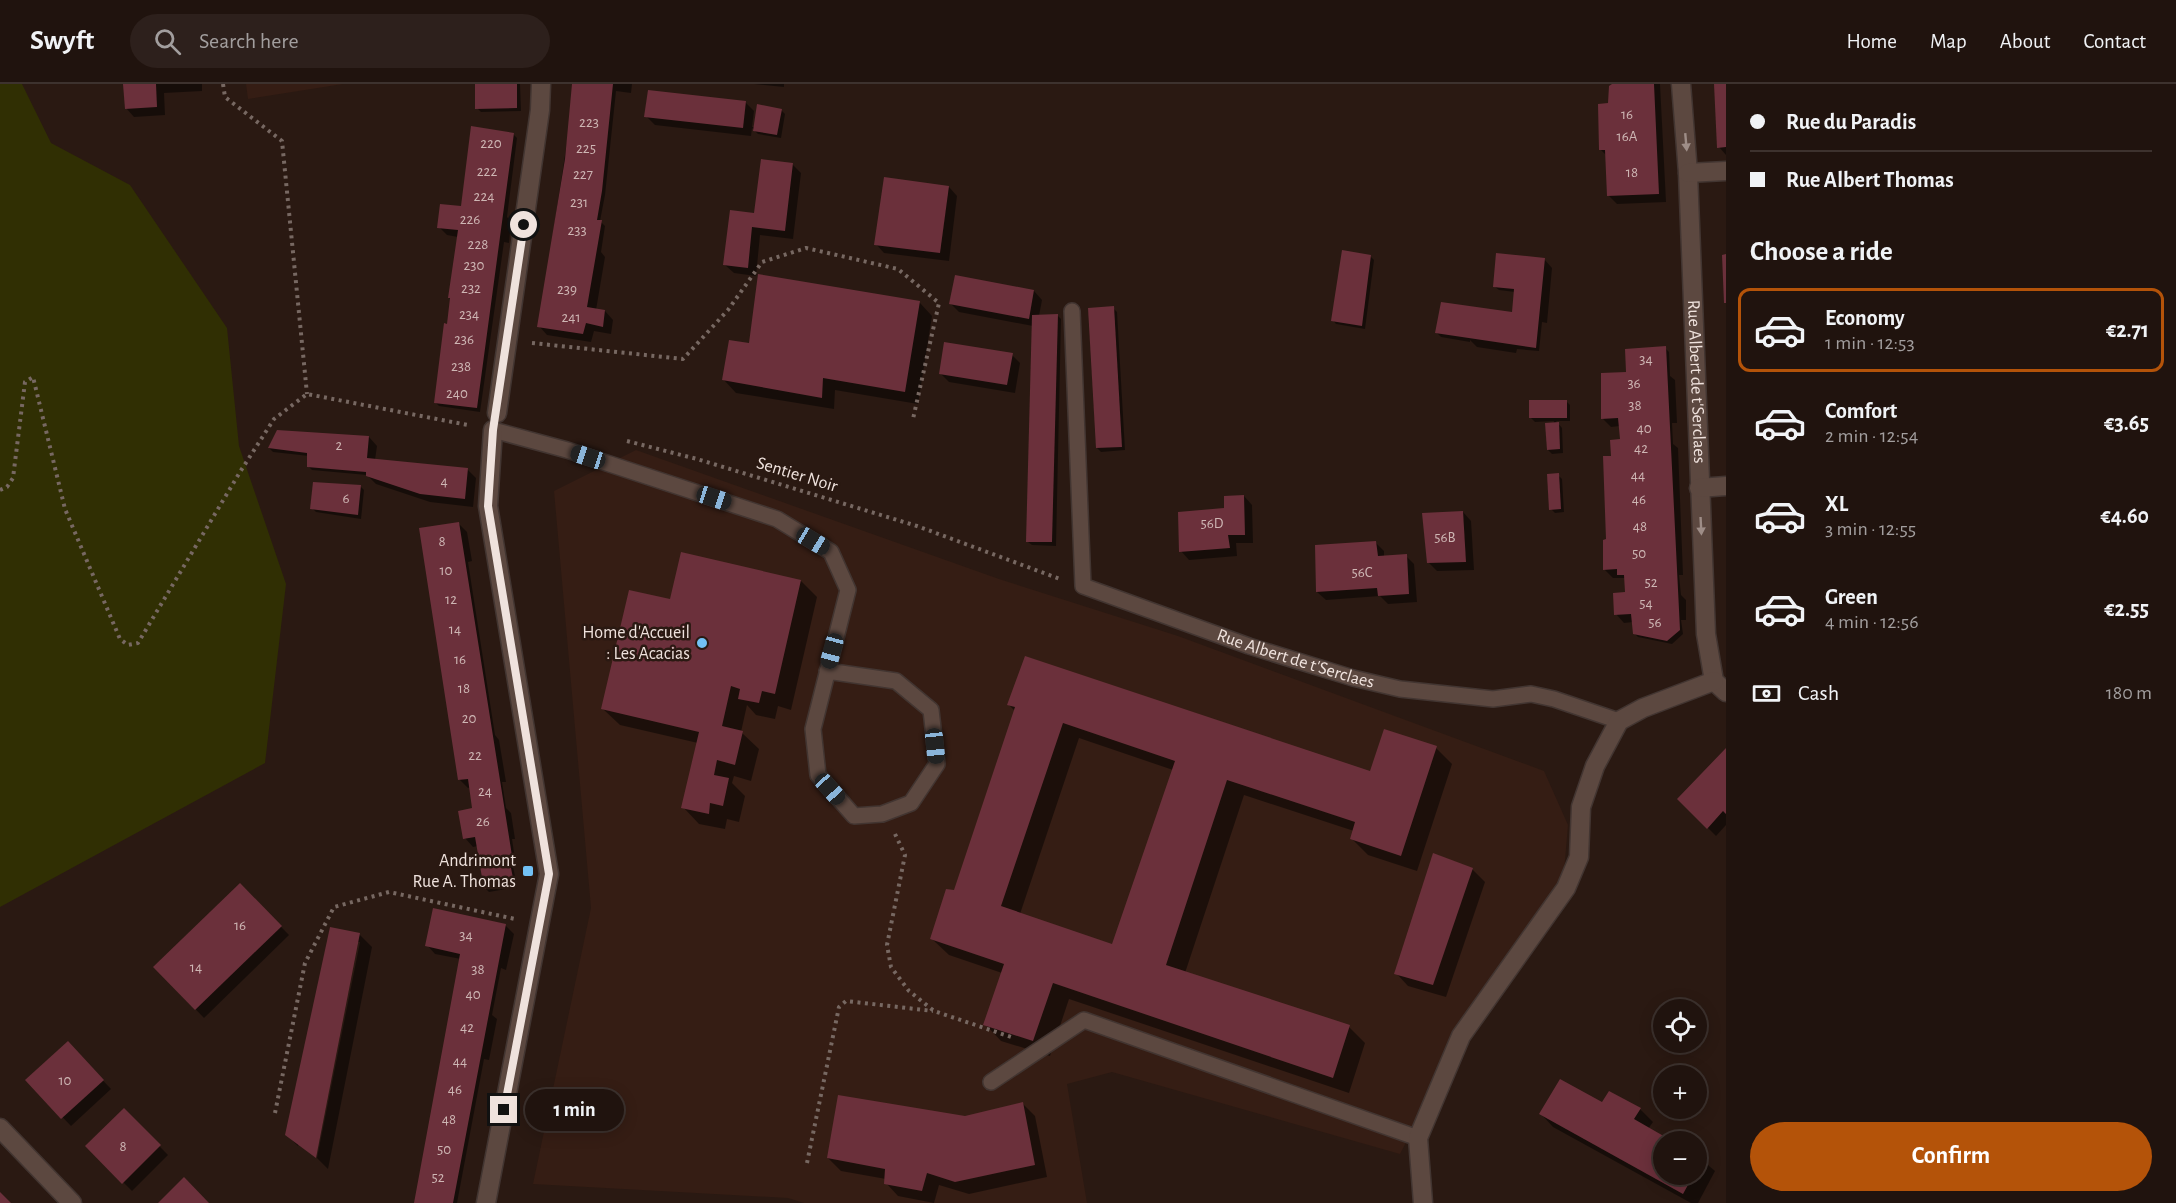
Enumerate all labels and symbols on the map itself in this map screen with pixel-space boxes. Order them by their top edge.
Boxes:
house number: 16 [1621,107,1633,122]
house number: 223 [579,115,599,130]
house number: 16A [1617,129,1638,144]
one-way arrow [1681,133,1691,152]
house number: 220 [480,136,502,151]
house number: 225 [576,141,596,156]
house number: 222 [477,164,497,179]
house number: 18 [1626,165,1638,180]
house number: 227 [573,167,593,182]
house number: 224 [474,189,494,204]
house number: 231 [570,195,588,210]
route start [510,211,537,238]
house number: 226 [460,212,480,227]
house number: 233 [567,223,587,238]
house number: 228 [468,237,488,252]
house number: 230 [464,258,485,273]
house number: 232 [461,281,481,296]
house number: 239 [557,282,577,297]
street label: Rue Albert de t'Serclaes [1684,299,1708,464]
house number: 234 [459,307,479,322]
house number: 241 [561,310,581,325]
house number: 236 [454,332,474,347]
house number: 34 [1639,352,1653,367]
house number: 238 [451,359,471,374]
house number: 36 [1627,376,1641,391]
house number: 240 [446,386,468,401]
house number: 38 [1628,398,1642,413]
house number: 40 [1636,421,1652,436]
house number: 2 [336,438,343,453]
house number: 42 [1634,441,1648,456]
car [568,443,608,471]
street label: Sentier Noir [754,454,840,496]
house number: 44 [1631,468,1645,483]
house number: 4 [440,474,448,489]
car [694,484,734,512]
house number: 6 [342,491,350,506]
house number: 46 [1632,492,1646,507]
house number: 56D [1200,516,1224,531]
one-way arrow [1697,516,1706,535]
house number: 48 [1633,519,1647,534]
car [793,524,833,558]
house number: 56B [1434,530,1456,545]
house number: 8 [438,534,446,549]
house number: 50 [1632,546,1646,561]
house number: 10 [439,563,453,578]
house number: 56C [1351,565,1373,580]
house number: 52 [1644,575,1658,590]
house number: 12 [445,592,457,607]
house number: 54 [1639,596,1653,611]
house number: 56 [1648,615,1662,630]
house number: 14 [449,622,461,637]
place label: Home d'Accueil : Les Acacias [582,624,690,663]
street label: Rue Albert de t'Serclaes [1214,626,1376,692]
car [819,631,845,671]
marker: Home d'Accueil : Les Acacias [695,636,709,650]
house number: 16 [454,652,466,667]
house number: 18 [458,681,470,696]
house number: 20 [462,711,476,726]
car [924,727,946,765]
house number: 22 [468,748,482,763]
car [811,770,849,808]
house number: 24 [478,784,492,799]
house number: 26 [476,814,490,829]
place label: Andrimont Rue A. Thomas [412,852,516,891]
marker: Andrimont Rue A. Thomas [521,864,535,878]
house number: 16 [234,918,246,933]
house number: 34 [459,928,473,943]
house number: 14 [190,960,202,975]
house number: 38 [471,962,485,977]
house number: 40 [465,987,481,1002]
house number: 42 [460,1020,474,1035]
house number: 44 [453,1054,467,1069]
house number: 10 [58,1073,72,1088]
house number: 46 [448,1082,462,1097]
callout: 1 min [525,1089,624,1131]
route end [490,1096,517,1123]
house number: 48 [442,1112,456,1127]
house number: 8 [119,1139,127,1154]
house number: 50 [437,1142,451,1157]
house number: 52 [431,1170,445,1185]

